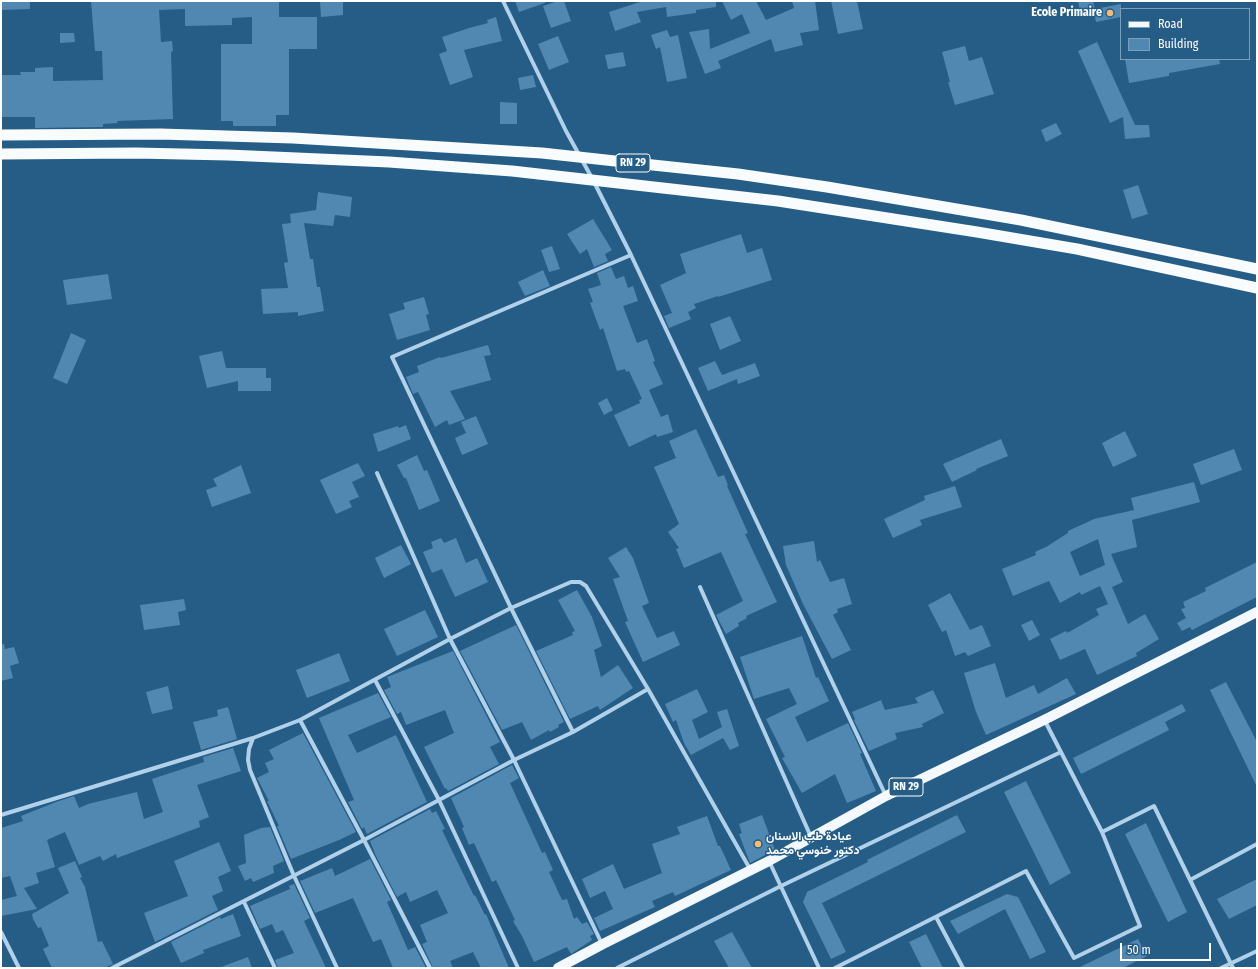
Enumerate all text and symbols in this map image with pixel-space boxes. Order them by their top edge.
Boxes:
place label: Ecole Primaire [1031,6,1102,20]
marker: Ecole Primaire [1105,8,1115,18]
legend [1120,8,1250,60]
text: Road [1158,17,1183,31]
text: Building [1158,37,1198,51]
road number: RN 29 [616,154,650,172]
road number: RN 29 [889,778,923,796]
place label: عيادة طب الاسنان دكتور خنوسي محمد [766,830,860,858]
marker: عيادة طب الاسنان دكتور خنوسي محمد [753,839,763,849]
scale bar [1122,935,1213,961]
text: 50 m [1127,943,1151,957]

